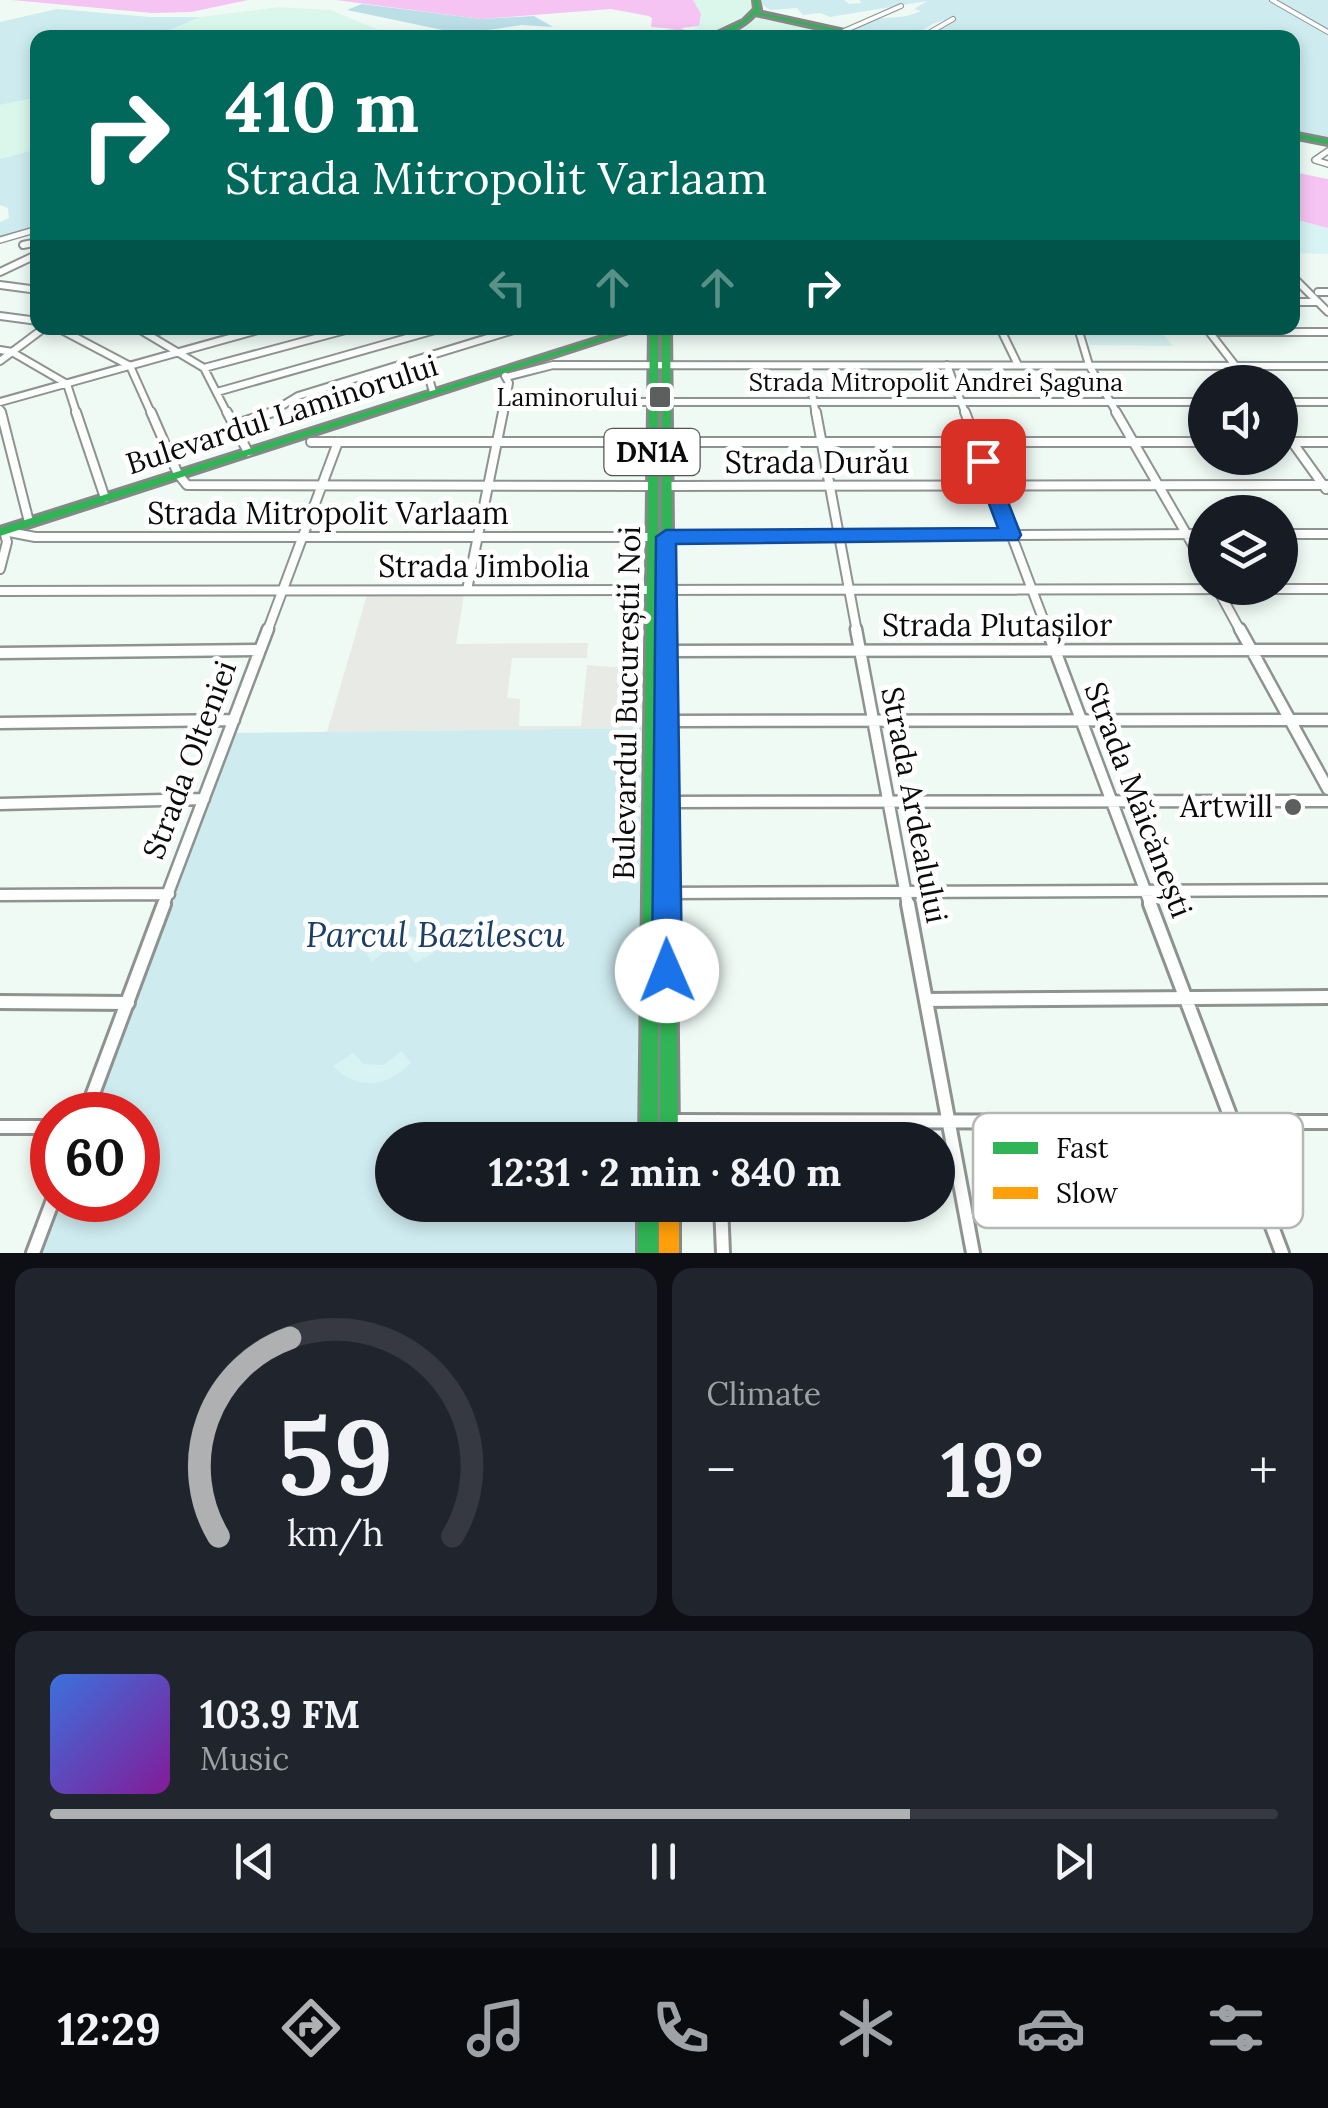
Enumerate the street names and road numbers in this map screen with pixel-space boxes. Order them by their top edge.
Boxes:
street label: Bulevardul Laminorului [121,346,442,482]
street label: Strada Mitropolit Andrei Șaguna [749,366,1123,398]
road number: DN1A [604,429,700,475]
street label: Strada Durău [725,443,909,481]
street label: Strada Mitropolit Varlaam [147,494,509,532]
street label: Bulevardul Bucureștii Noi [604,526,649,880]
street label: Strada Jimbolia [378,547,590,585]
street label: Strada Plutașilor [882,606,1112,645]
street label: Strada Olteniei [134,655,244,864]
street label: Strada Măicănești [1076,676,1201,923]
street label: Strada Ardealului [873,683,957,926]

